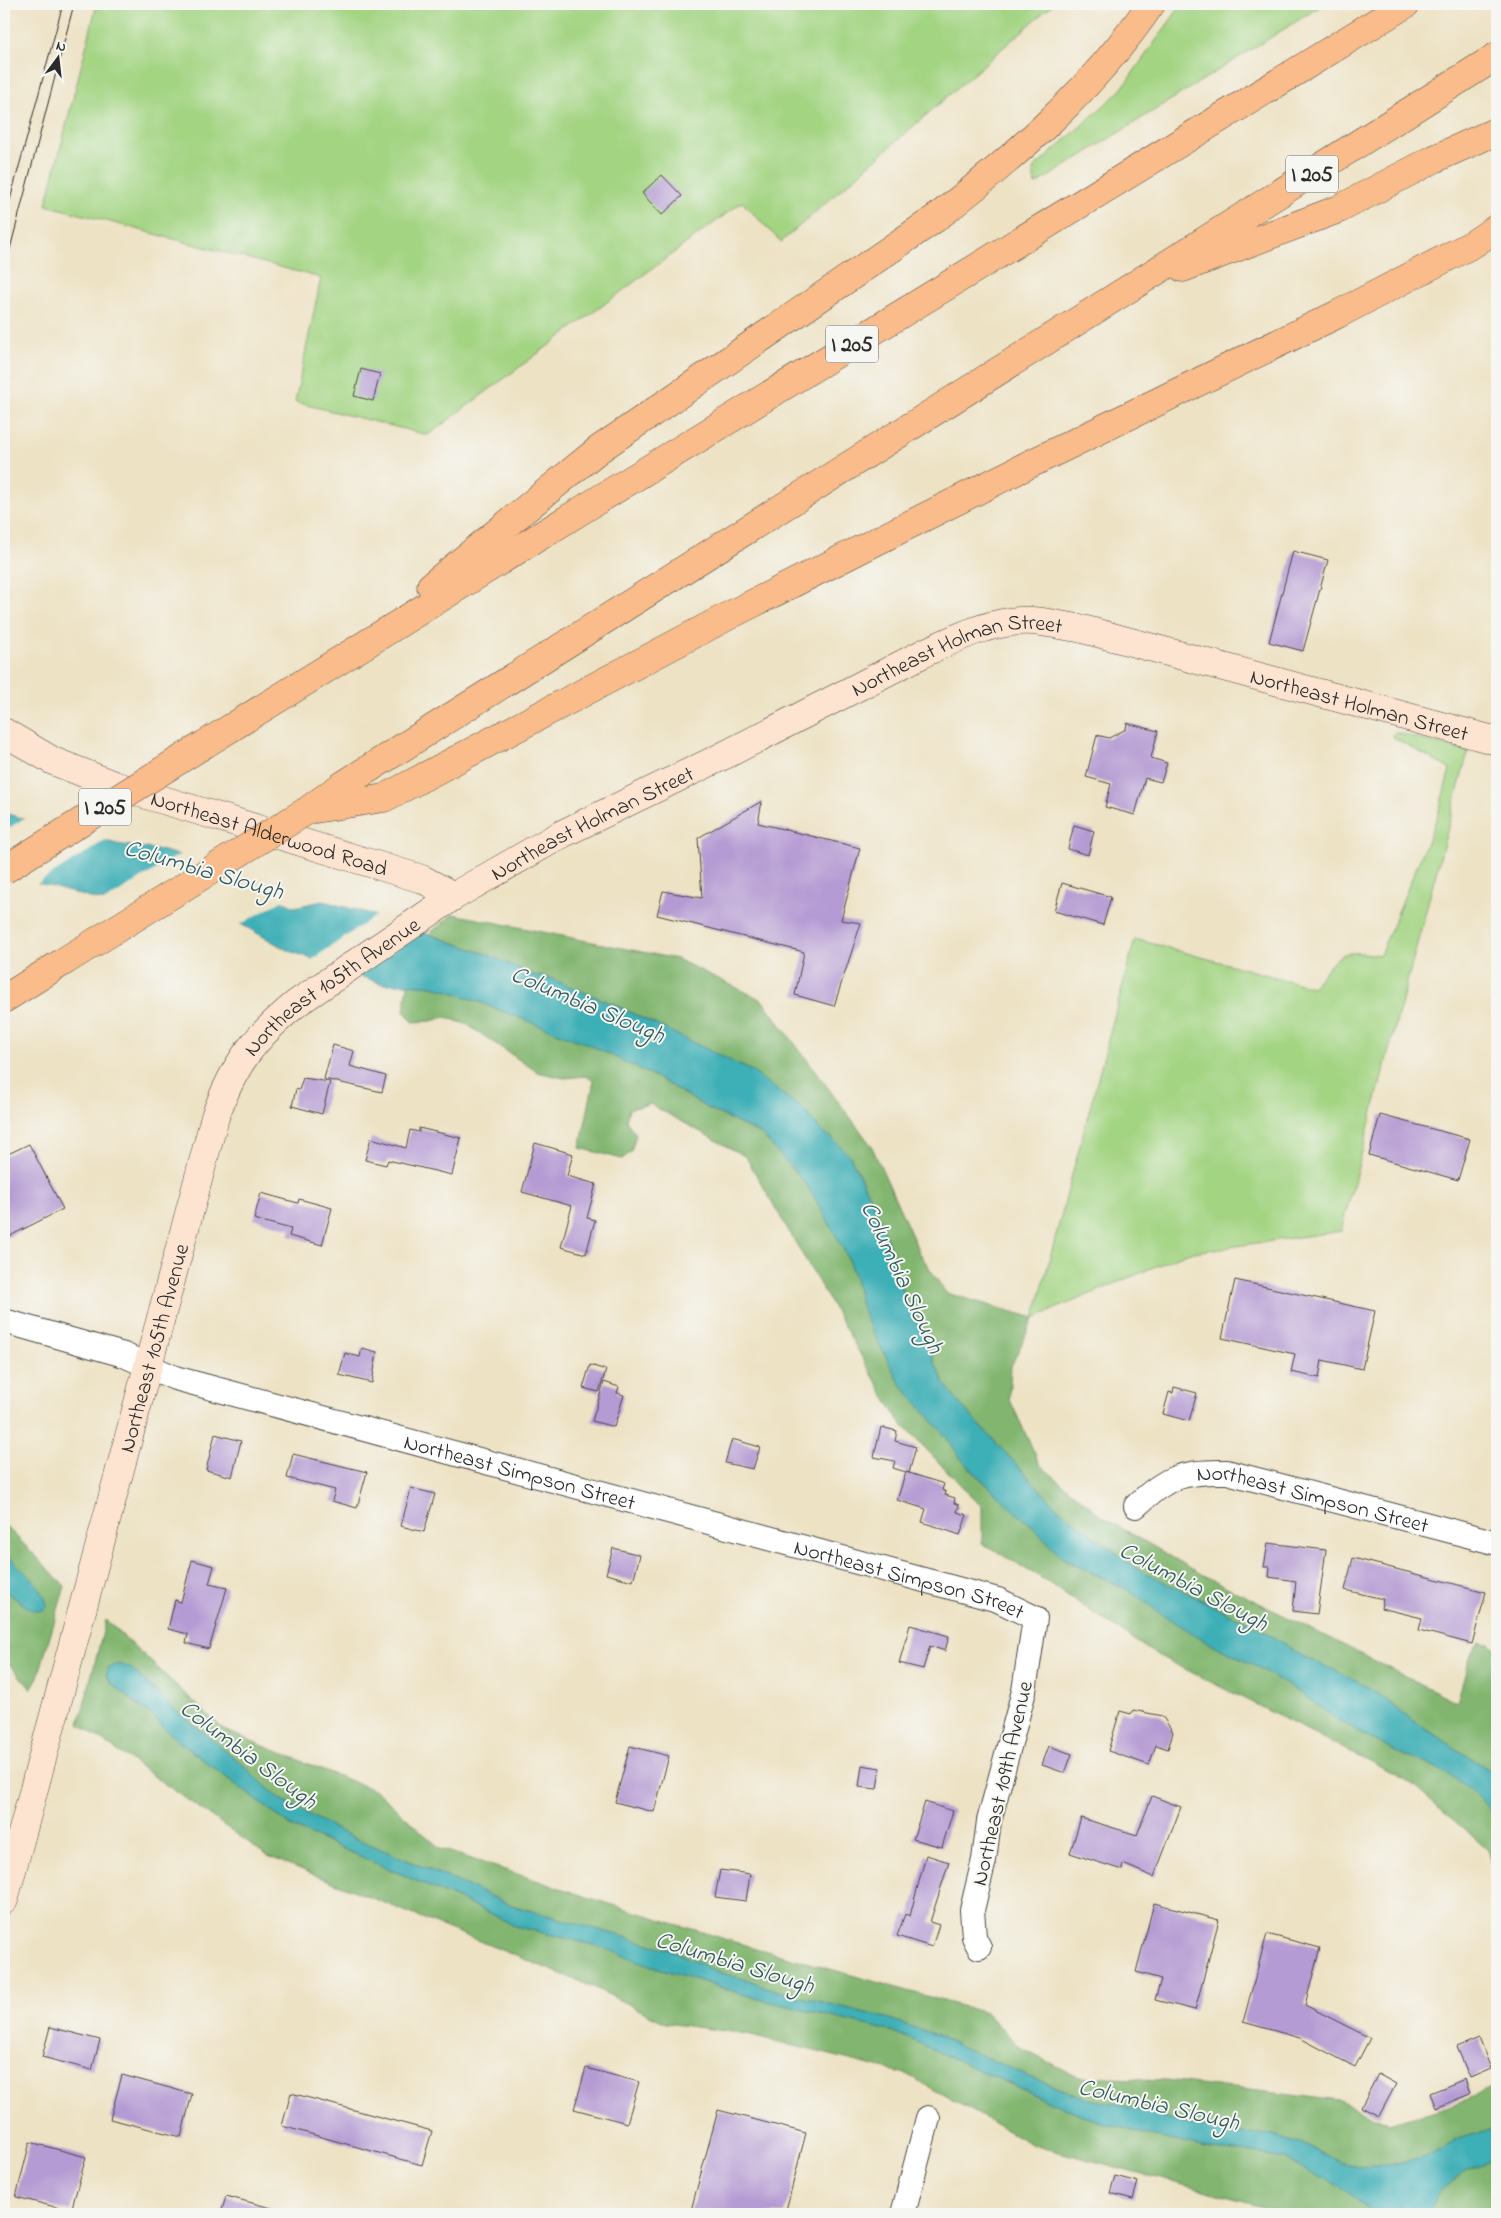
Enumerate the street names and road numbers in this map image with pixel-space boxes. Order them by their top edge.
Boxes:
road number: I 205 [1286,156,1338,192]
road number: I 205 [826,326,878,362]
street label: Northeast Holman Street [847,608,1065,707]
street label: Northeast Holman Street [1246,662,1472,752]
street label: Northeast Holman Street [486,759,701,891]
street label: Northeast Alderwood Road [146,784,391,887]
road number: I 205 [79,789,131,826]
street label: Northeast 105th Avenue [237,911,428,1064]
street label: Northeast 105th Avenue [112,1240,199,1457]
street label: Northeast Simpson Street [400,1427,639,1521]
street label: Northeast Simpson Street [1196,1459,1432,1544]
street label: Northeast Simpson Street [790,1533,1030,1630]
street label: Northeast 109th Avenue [965,1678,1043,1889]

